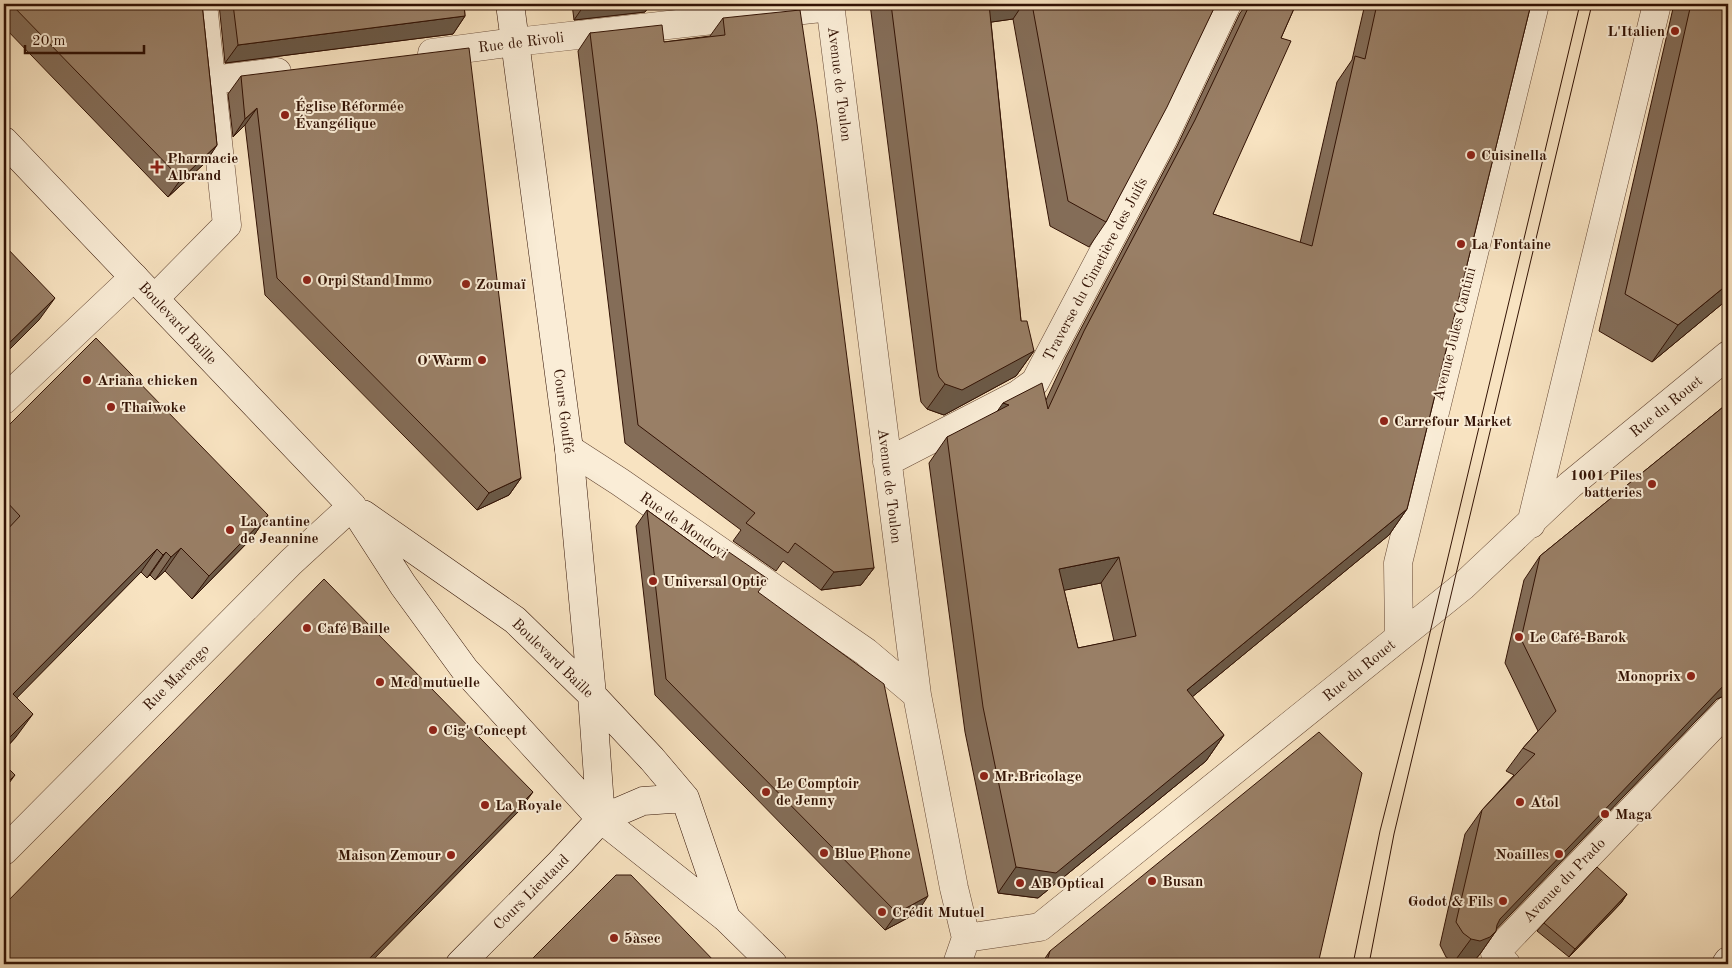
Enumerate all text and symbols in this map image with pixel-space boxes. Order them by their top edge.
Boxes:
scale bar [25,22,144,54]
place label: L'Italien [1607,25,1665,40]
marker: L'Italien [1669,25,1681,37]
street label: Avenue de Toulon [824,26,853,142]
street label: Rue de Rivoli [477,31,565,56]
text: 20 m [32,34,66,49]
place label: Église Réformée Évangélique [295,97,404,132]
marker: Église Réformée Évangélique [279,109,291,121]
marker: Cuisinella [1465,149,1477,161]
place label: Cuisinella [1481,149,1547,164]
place label: Pharmacie Albrand [167,152,238,184]
marker: Pharmacie Albrand [151,161,163,173]
street label: Traverse du Cimetière des Juifs [1042,176,1151,364]
marker: La Fontaine [1455,238,1467,250]
place label: La Fontaine [1471,238,1551,253]
street label: Avenue Jules Cantini [1432,266,1479,402]
marker: Orpi Stand Immo [301,274,313,286]
place label: Orpi Stand Immo [317,274,432,289]
marker: Zoumaï [460,278,472,290]
place label: Zoumaï [476,278,526,293]
street label: Boulevard Baille [135,280,219,368]
place label: O'Warm [417,354,472,369]
marker: O'Warm [476,354,488,366]
street label: Cours Gouffé [550,368,575,455]
marker: Ariana chicken [81,374,93,386]
place label: Ariana chicken [97,374,198,389]
street label: Rue du Rouet [1628,374,1706,441]
marker: Thaiwoke [105,401,117,413]
place label: Thaiwoke [121,401,186,416]
marker: Carrefour Market [1378,415,1390,427]
place label: Carrefour Market [1394,415,1512,430]
street label: Avenue de Toulon [874,428,903,544]
place label: 1001 Piles batteries [1570,469,1642,501]
marker: 1001 Piles batteries [1646,478,1658,490]
street label: Rue de Mondovi [636,490,730,562]
place label: La cantine de Jeannine [240,515,319,547]
marker: La cantine de Jeannine [224,524,236,536]
marker: Universal Optic [647,575,659,587]
place label: Universal Optic [663,575,767,590]
street label: Boulevard Baille [508,617,596,702]
marker: Café Baille [301,622,313,634]
place label: Café Baille [317,622,390,637]
marker: Le Café-Barok [1513,631,1525,643]
place label: Le Café-Barok [1529,631,1627,646]
street label: Rue du Rouet [1321,638,1399,705]
street label: Rue Marengo [141,642,213,714]
place label: Monoprix [1617,670,1681,685]
marker: Monoprix [1685,670,1697,682]
marker: Mcd mutuelle [374,676,386,688]
place label: Mcd mutuelle [390,676,480,691]
marker: Cig' Concept [427,724,439,736]
place label: Cig' Concept [443,724,528,739]
marker: Mr.Bricolage [978,770,990,782]
place label: Mr.Bricolage [994,770,1082,785]
place label: Le Comptoir de Jenny [776,777,859,809]
marker: Le Comptoir de Jenny [760,786,772,798]
marker: Atol [1514,796,1526,808]
place label: Atol [1530,796,1559,811]
marker: La Royale [479,799,491,811]
place label: La Royale [495,799,562,814]
marker: Maga [1599,808,1611,820]
place label: Maga [1615,808,1652,823]
street label: Avenue du Prado [1521,836,1609,926]
marker: Blue Phone [818,847,830,859]
place label: Blue Phone [834,847,911,862]
place label: Noailles [1495,848,1549,863]
marker: Noailles [1553,848,1565,860]
place label: Maison Zemour [338,849,441,864]
marker: Maison Zemour [445,849,457,861]
street label: Cours Lieutaud [491,852,573,934]
marker: Busan [1146,875,1158,887]
place label: Busan [1162,875,1203,890]
marker: AB Optical [1014,877,1026,889]
place label: AB Optical [1030,877,1105,892]
place label: Godot & Fils [1408,895,1493,910]
marker: Godot & Fils [1497,895,1509,907]
marker: Crédit Mutuel [876,906,888,918]
place label: Crédit Mutuel [892,906,985,921]
marker: 5àsec [608,932,620,944]
place label: 5àsec [624,932,661,947]

